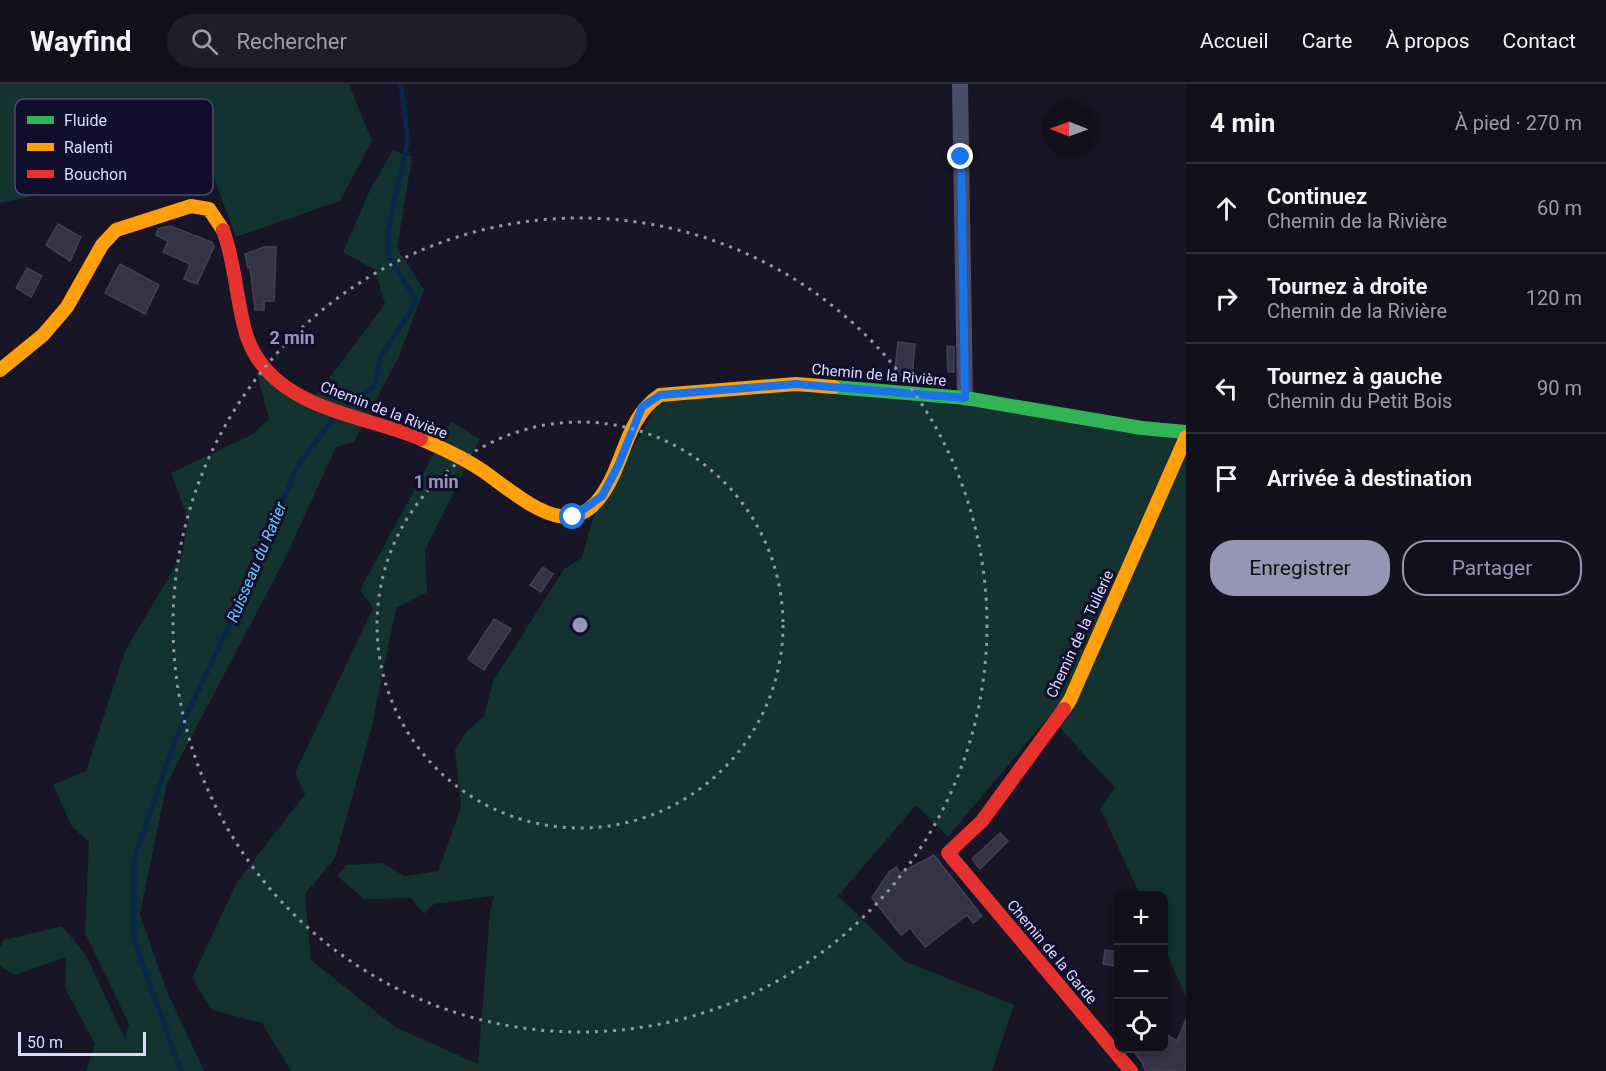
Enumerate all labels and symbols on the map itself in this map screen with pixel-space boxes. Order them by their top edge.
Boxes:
legend [15,99,213,195]
north arrow [1042,102,1096,156]
text: Fluide [64,111,107,130]
text: Ralenti [64,138,113,157]
route end [947,143,973,169]
text: Bouchon [64,165,127,184]
text: 2 min [269,327,315,348]
street label: Chemin de la Rivière [811,360,947,390]
street label: Chemin de la Rivière [318,377,450,443]
text: 1 min [413,471,459,492]
water label: Ruisseau du Ratier [223,499,291,625]
route start [559,503,585,529]
street label: Chemin de la Tuilerie [1043,567,1117,701]
centre of rings [570,615,590,635]
street label: Chemin de la Garde [1003,896,1101,1008]
scale bar [18,1029,146,1056]

